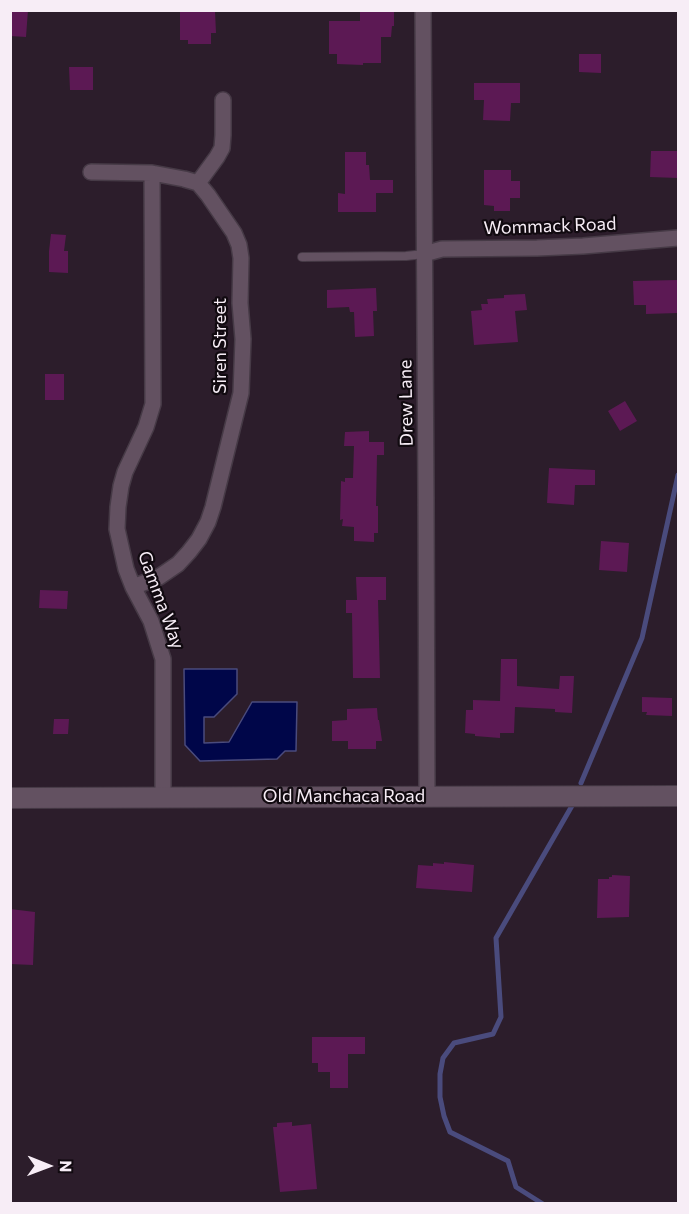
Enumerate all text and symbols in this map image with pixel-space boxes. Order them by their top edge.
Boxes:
street label: Wommack Road [483,213,617,239]
street label: Siren Street [209,298,231,394]
street label: Drew Lane [394,359,418,447]
street label: Gamma Way [133,548,189,652]
street label: Old Manchaca Road [263,785,425,807]
north arrow [18,1136,78,1196]
text: N [57,1160,76,1172]

